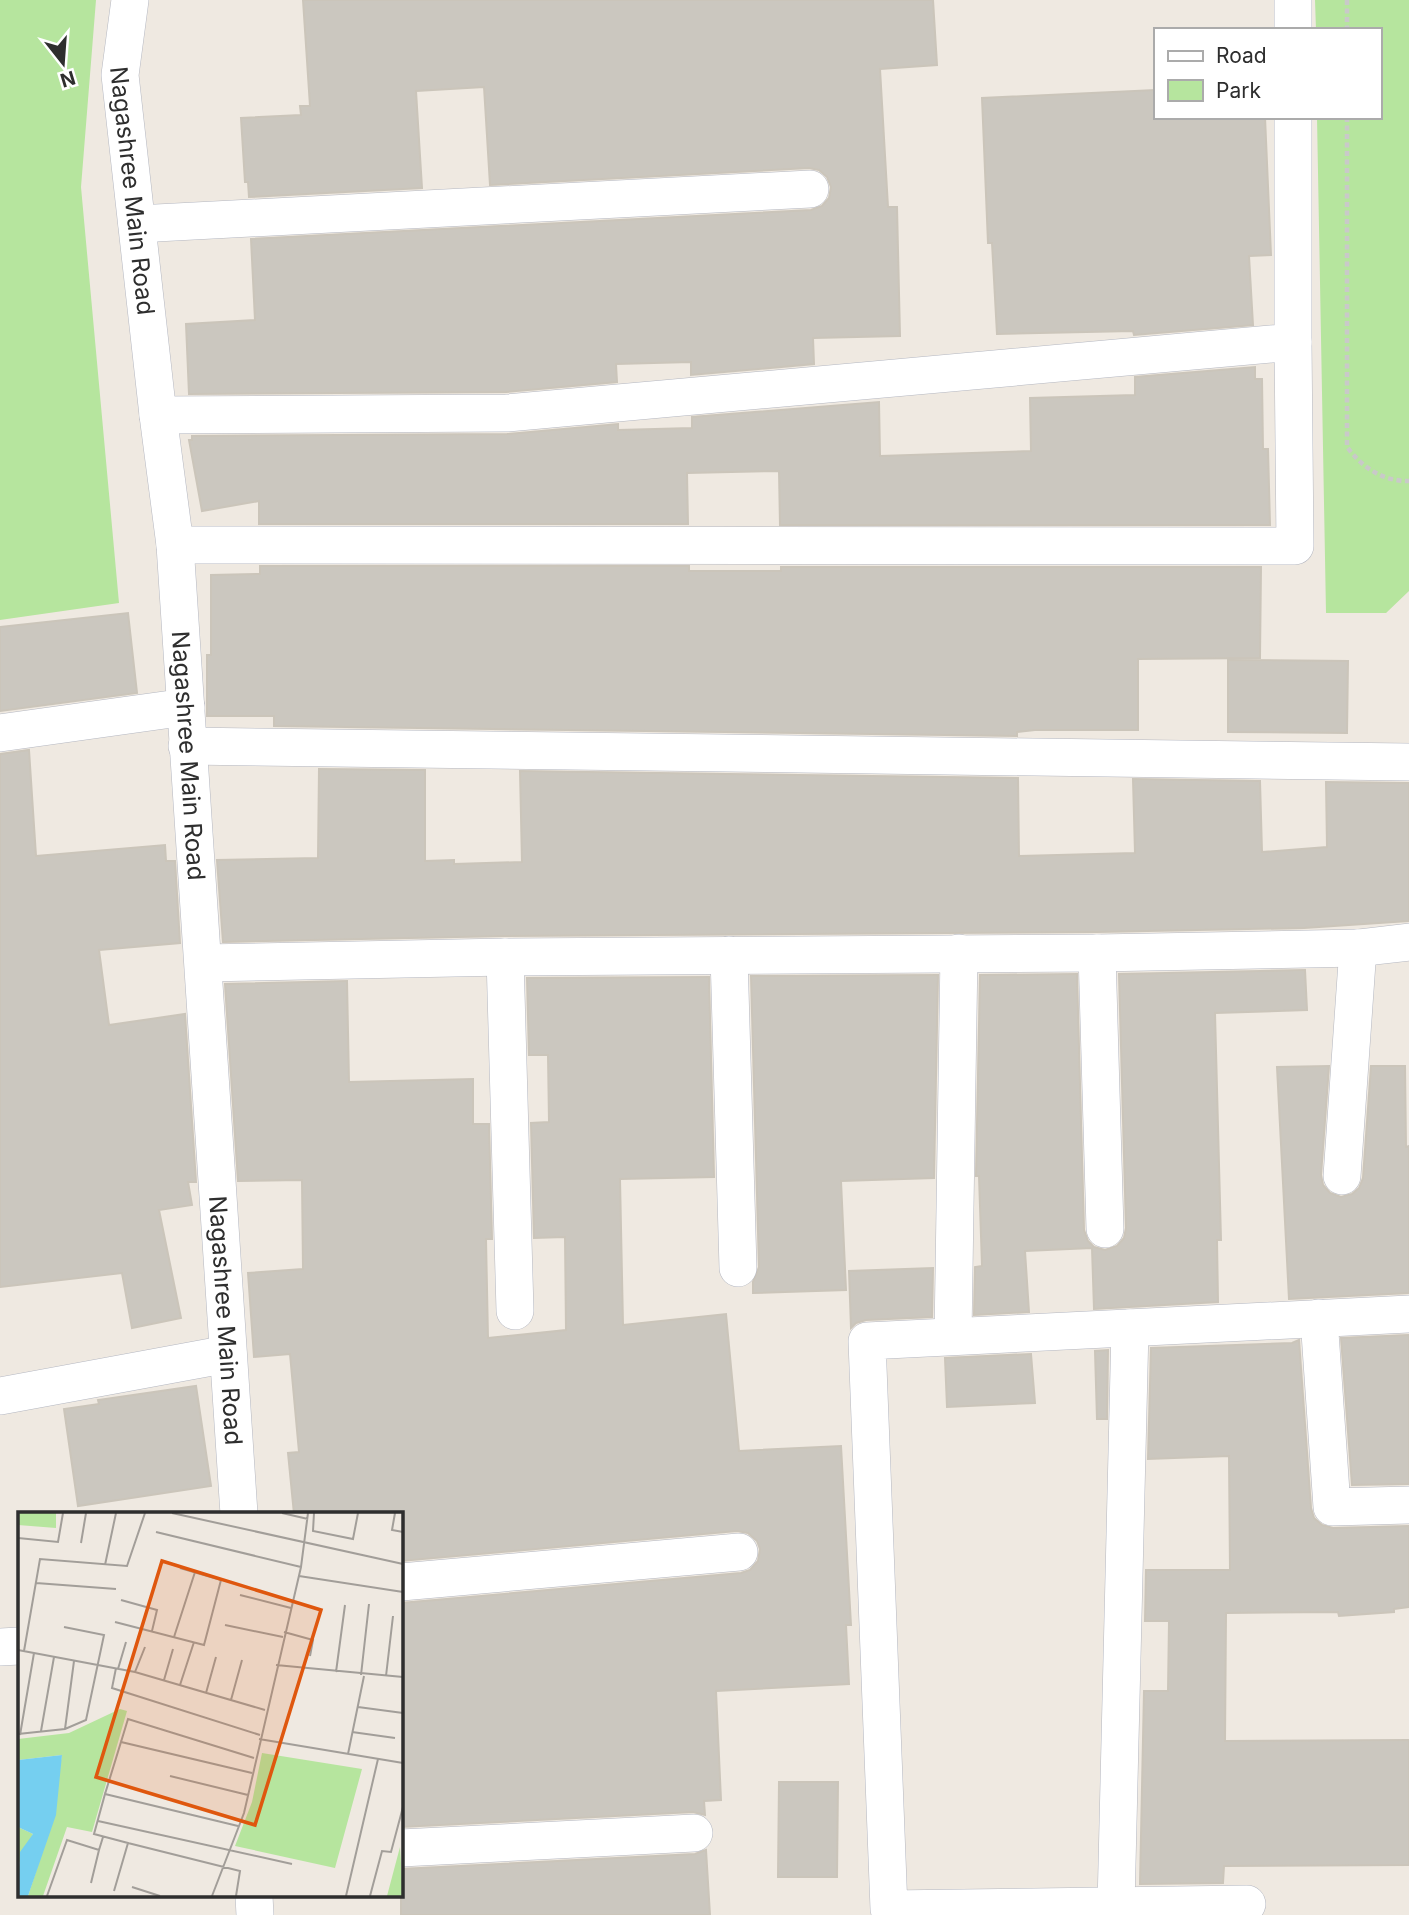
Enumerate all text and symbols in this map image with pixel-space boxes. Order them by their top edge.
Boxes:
north arrow [28,28,98,98]
legend [1154,28,1381,119]
text: Road [1216,43,1267,68]
street label: Nagashree Main Road [105,65,161,316]
text: N [58,66,78,92]
text: Park [1216,78,1261,103]
street label: Nagashree Main Road [166,630,212,881]
street label: Nagashree Main Road [204,1195,249,1446]
inset map [18,1512,402,1898]

